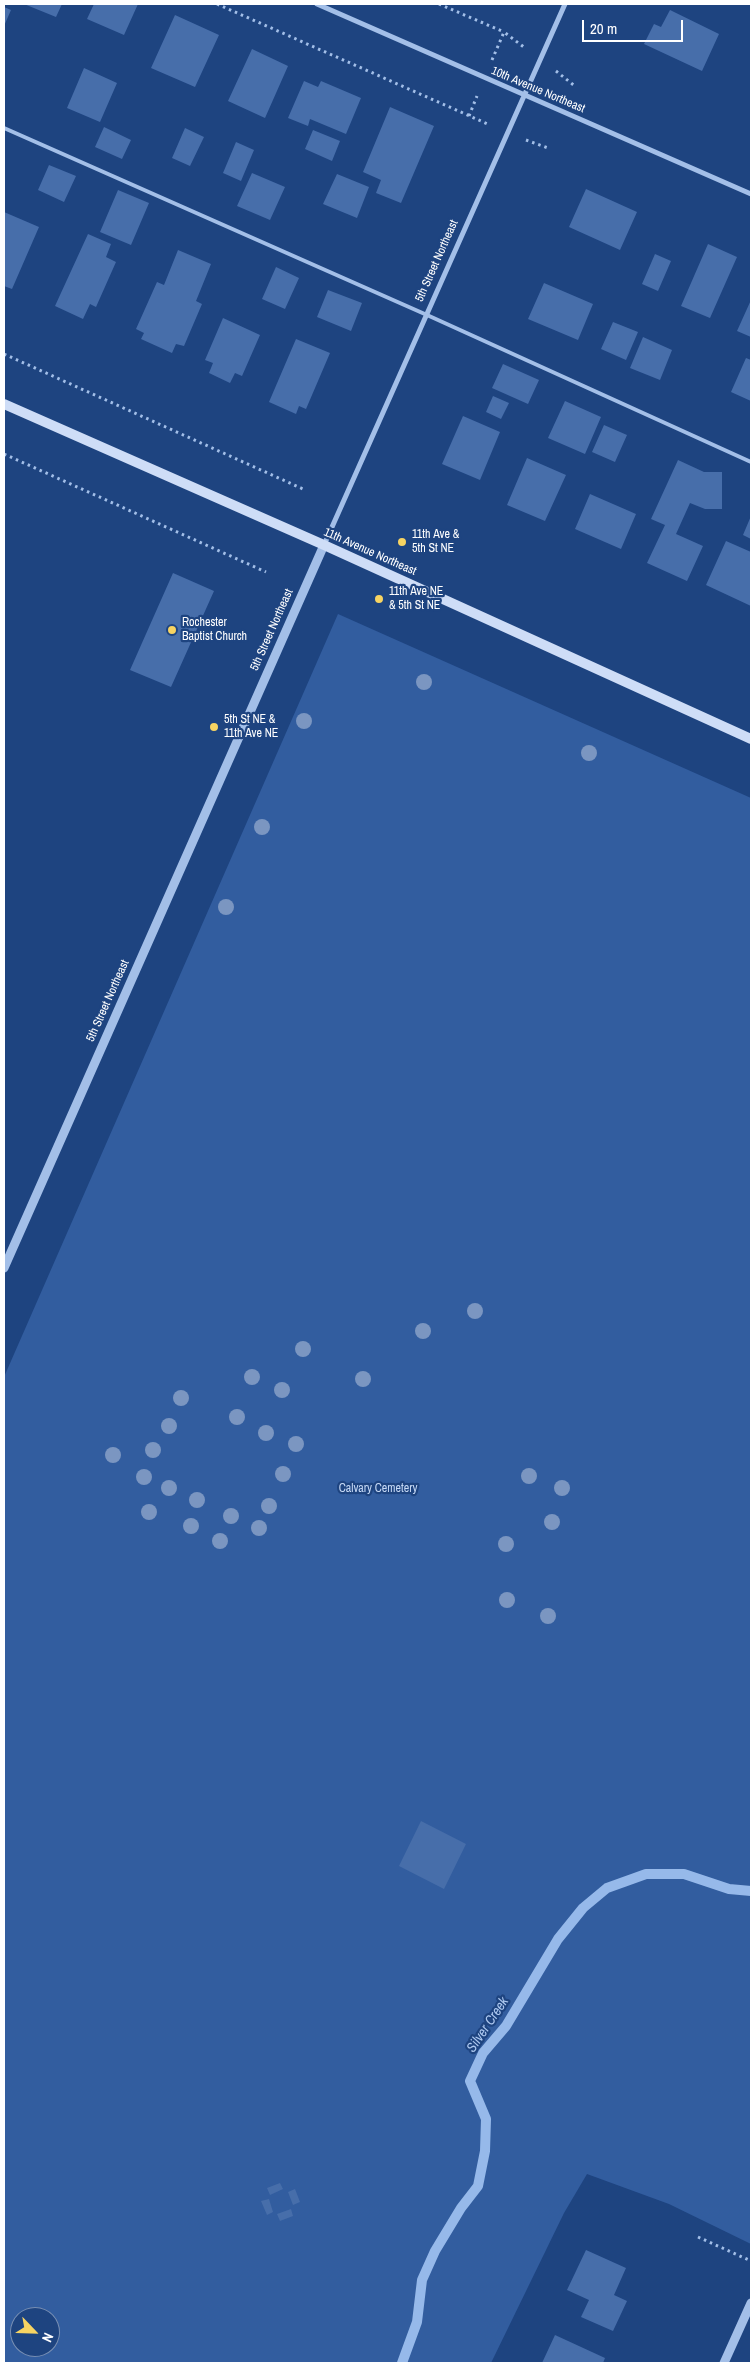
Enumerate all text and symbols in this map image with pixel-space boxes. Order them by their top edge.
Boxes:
scale bar [585,10,686,42]
text: 20 m [590,18,617,39]
street label: 10th Avenue Northeast [489,64,587,116]
street label: 5th Street Northeast [413,218,461,304]
street label: 11th Avenue Northeast [322,525,418,579]
place label: 11th Ave & 5th St NE [412,528,459,556]
marker: 11th Ave & 5th St NE [396,536,408,548]
place label: 11th Ave NE & 5th St NE [389,585,443,613]
street label: 5th Street Northeast [248,587,296,673]
marker: 11th Ave NE & 5th St NE [373,593,385,605]
place label: Rochester Baptist Church [182,616,247,644]
marker: Rochester Baptist Church [166,624,178,636]
place label: 5th St NE & 11th Ave NE [224,713,278,741]
marker: 5th St NE & 11th Ave NE [208,721,220,733]
street label: 5th Street Northeast [84,958,132,1044]
park label: Calvary Cemetery [339,1482,417,1496]
water label: Silver Creek [463,1994,513,2056]
north arrow [10,2307,60,2357]
text: N [38,2330,58,2345]

